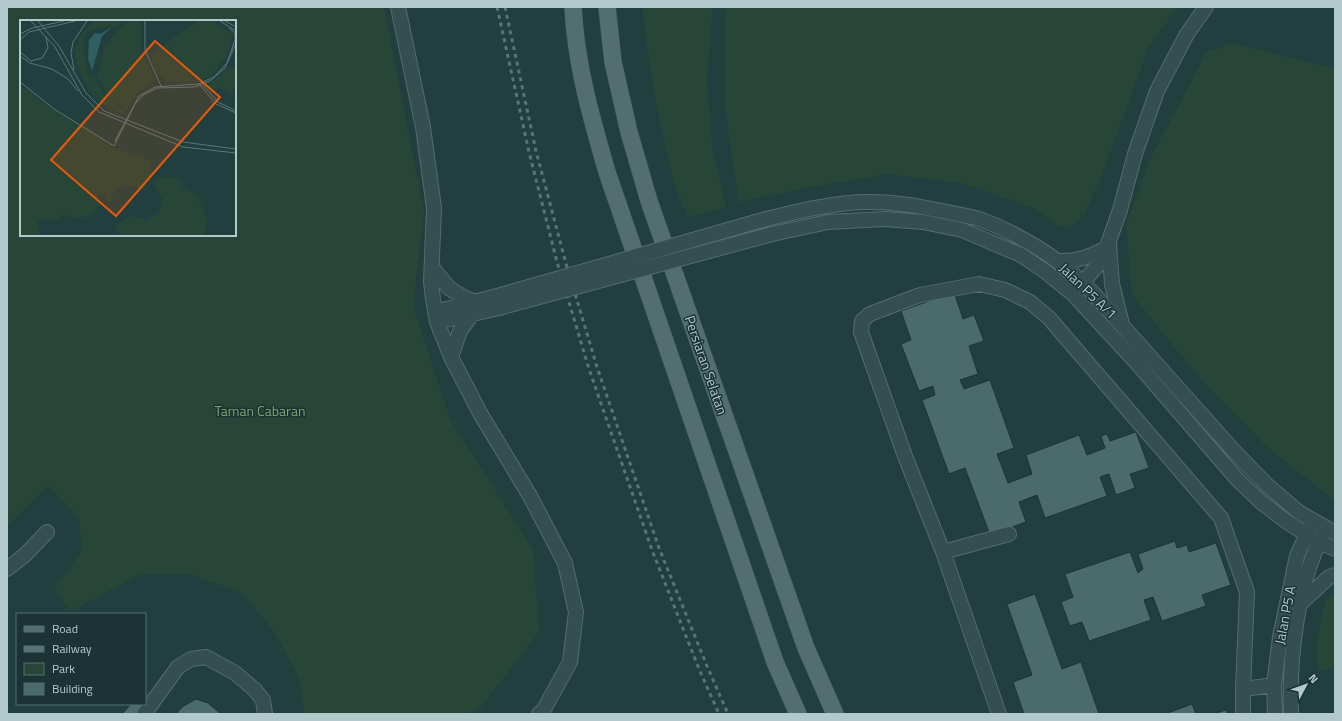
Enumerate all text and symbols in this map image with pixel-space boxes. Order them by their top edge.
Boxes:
inset map [20,20,236,236]
street label: Jalan P5 A/1 [1055,258,1122,324]
street label: Persiaran Selatan [680,312,733,417]
park label: Taman Cabaran [215,400,305,421]
street label: Jalan P5 A [1269,583,1301,646]
legend [16,613,146,705]
text: Road [52,619,78,638]
text: Railway [52,639,92,658]
text: Park [52,659,75,678]
north arrow [1286,665,1326,705]
text: N [1305,670,1322,687]
text: Building [52,679,93,698]

